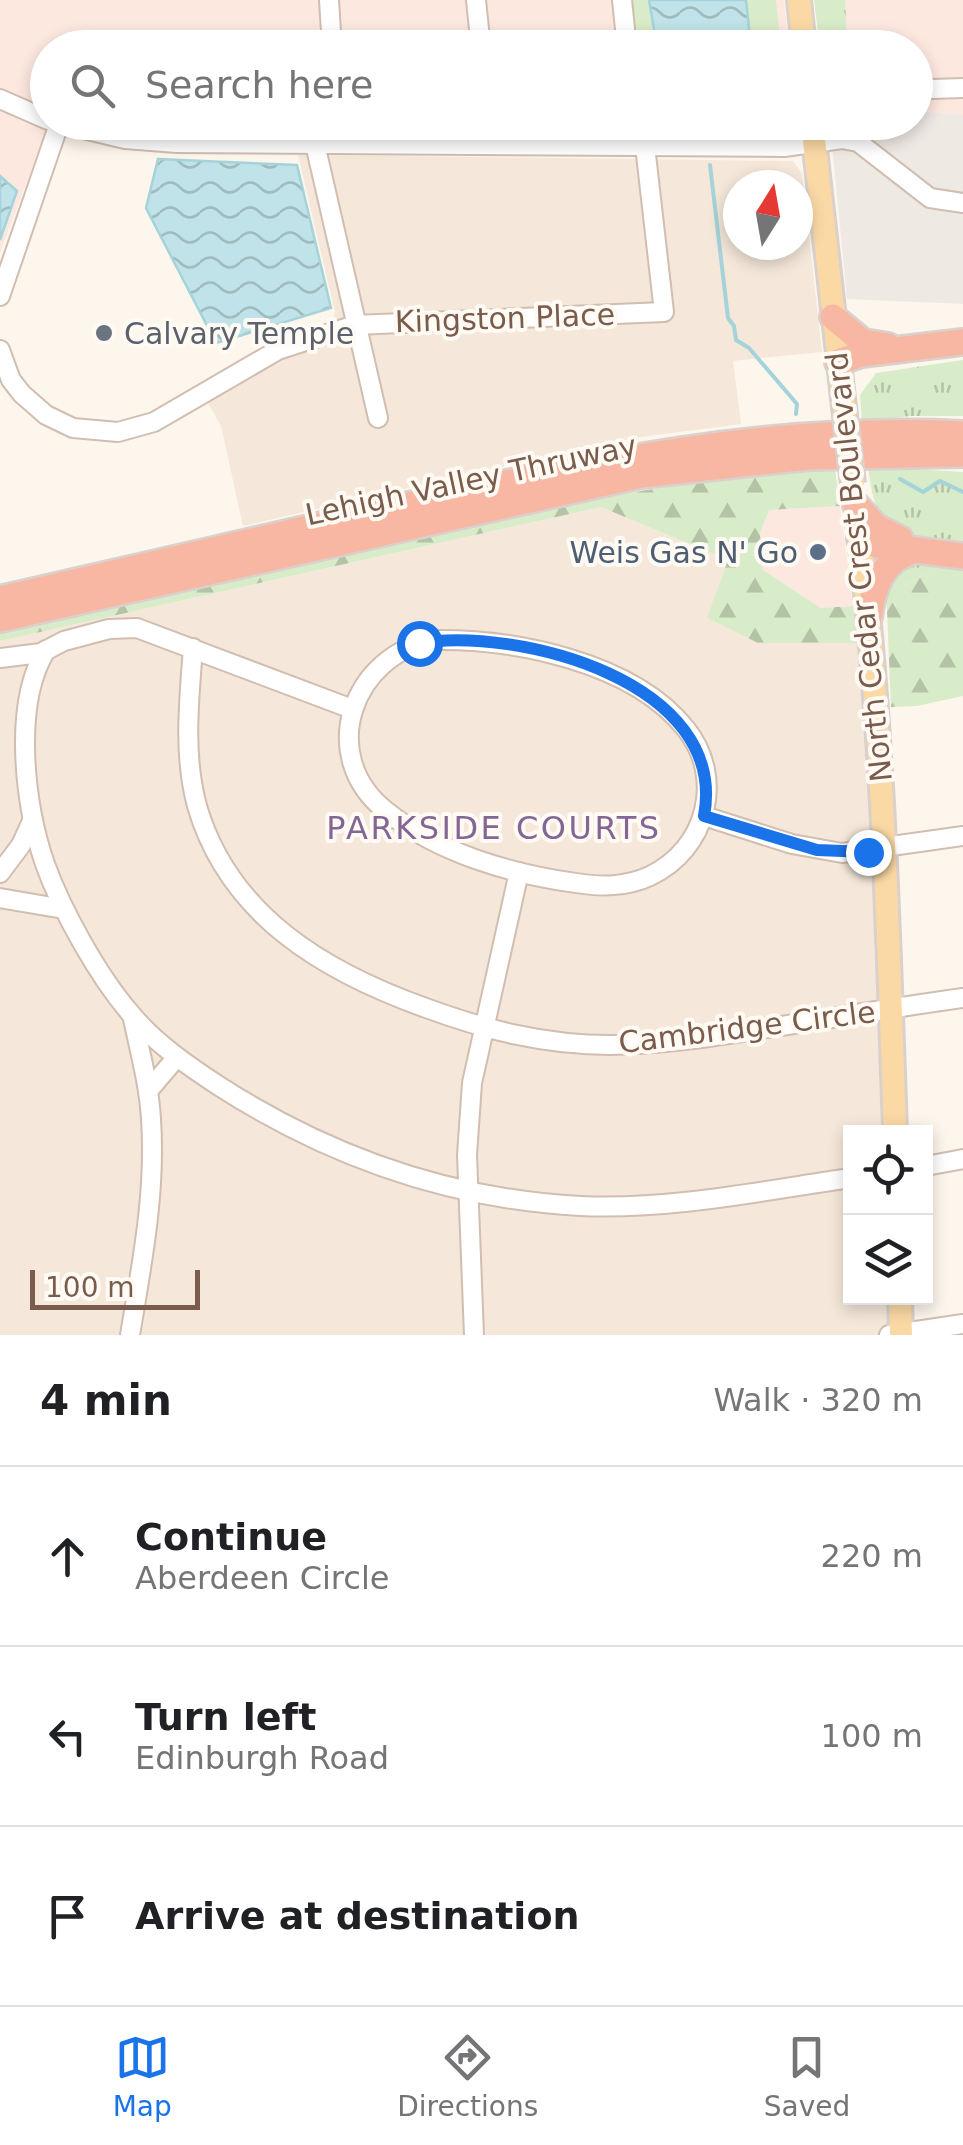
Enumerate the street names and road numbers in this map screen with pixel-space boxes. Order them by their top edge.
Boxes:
street label: Kingston Place [394,297,616,339]
street label: North Cedar Crest Boulevard [819,350,899,784]
street label: Lehigh Valley Thruway [302,428,640,532]
street label: Cambridge Circle [617,994,877,1060]

